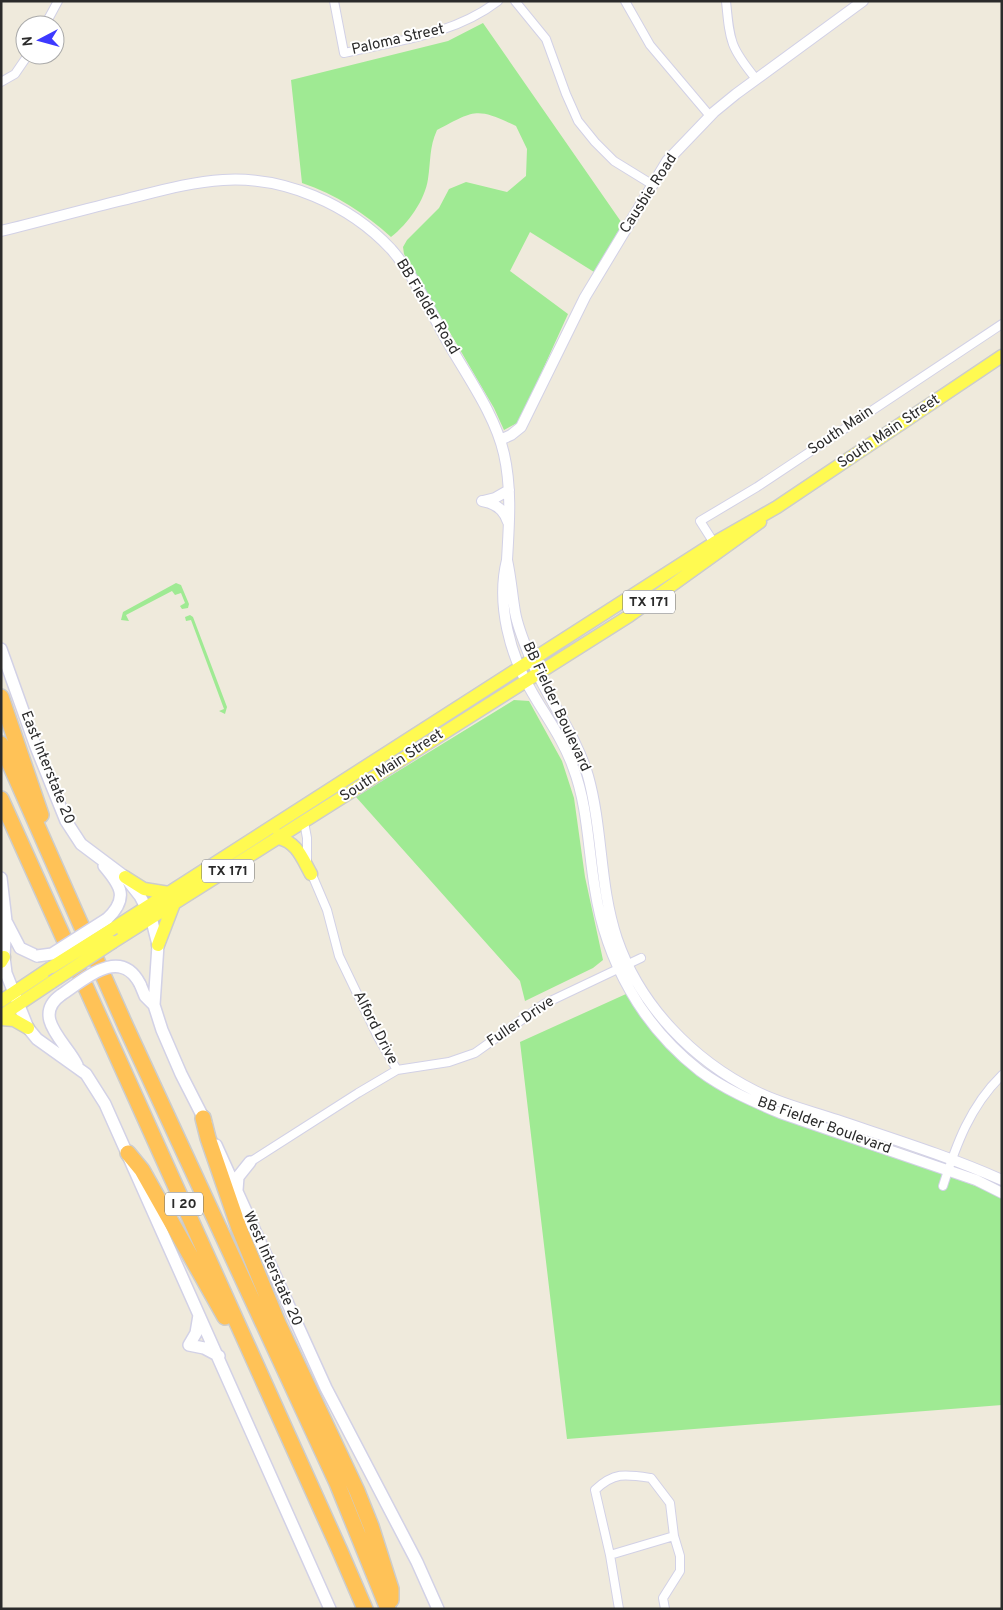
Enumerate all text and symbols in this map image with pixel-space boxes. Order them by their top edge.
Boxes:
north arrow [15,15,65,65]
street label: Paloma Street [350,20,446,60]
text: N [20,35,38,47]
street label: Causbie Road [616,150,682,238]
street label: BB Fielder Road [391,256,463,358]
street label: South Main Street [834,391,944,473]
street label: South Main [805,402,877,460]
road number: TX 171 [623,590,675,614]
street label: BB Fielder Boulevard [518,639,594,775]
street label: East Interstate 20 [16,708,78,828]
street label: South Main Street [337,726,447,806]
road number: TX 171 [202,859,254,882]
street label: Alford Drive [348,988,402,1068]
street label: Fuller Drive [484,993,558,1051]
street label: BB Fielder Boulevard [754,1093,894,1159]
road number: I 20 [165,1192,203,1216]
street label: West Interstate 20 [238,1208,306,1330]

